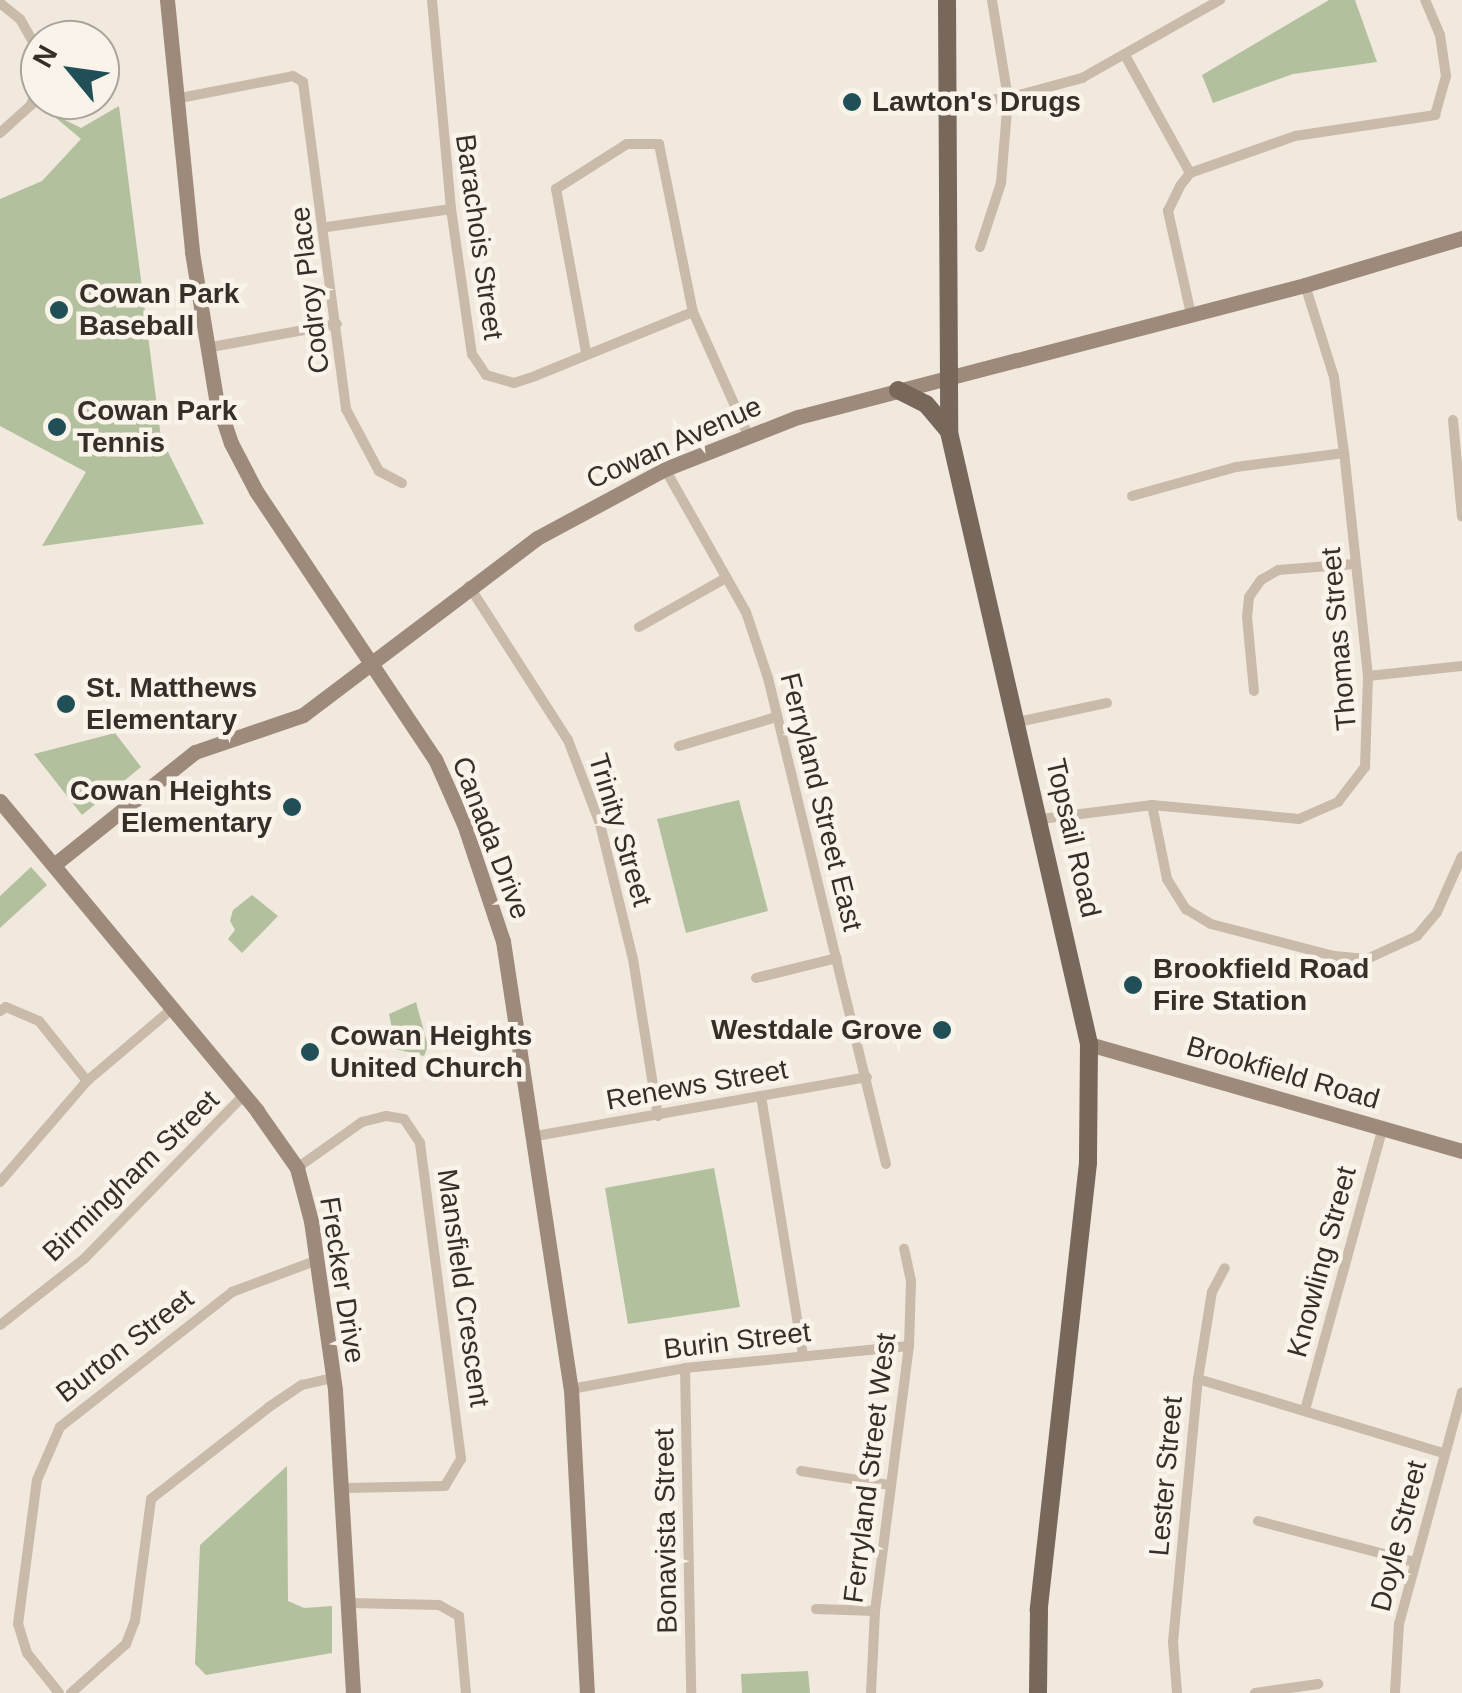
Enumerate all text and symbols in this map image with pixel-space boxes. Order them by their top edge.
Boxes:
north arrow [20,20,120,120]
text: N [27,40,64,73]
place label: Lawton's Drugs [872,85,1081,119]
marker: Lawton's Drugs [841,91,863,113]
street label: Barachois Street [448,132,510,342]
street label: Codroy Place [283,205,337,375]
place label: Cowan Park Baseball [79,277,239,343]
marker: Cowan Park Baseball [48,299,70,321]
street label: Cowan Avenue [581,389,767,497]
place label: Cowan Park Tennis [77,394,237,460]
marker: Cowan Park Tennis [46,416,68,438]
street label: Thomas Street [1314,546,1364,732]
street label: Ferryland Street East [773,670,869,934]
place label: St. Matthews Elementary [86,671,257,737]
marker: St. Matthews Elementary [55,693,77,715]
street label: Trinity Street [581,750,659,910]
street label: Canada Drive [445,752,537,924]
street label: Topsail Road [1038,755,1108,921]
place label: Cowan Heights Elementary [70,774,272,840]
marker: Cowan Heights Elementary [281,796,303,818]
place label: Brookfield Road Fire Station [1153,952,1369,1018]
marker: Brookfield Road Fire Station [1122,974,1144,996]
place label: Westdale Grove [711,1013,922,1047]
place label: Cowan Heights United Church [330,1019,532,1085]
marker: Westdale Grove [931,1019,953,1041]
street label: Brookfield Road [1183,1029,1383,1117]
marker: Cowan Heights United Church [299,1041,321,1063]
street label: Renews Street [604,1053,790,1117]
street label: Birmingham Street [36,1083,226,1269]
street label: Knowling Street [1280,1163,1364,1361]
street label: Mansfield Crescent [430,1167,496,1409]
street label: Frecker Drive [312,1194,372,1366]
street label: Burton Street [50,1282,200,1410]
street label: Burin Street [662,1315,812,1367]
street label: Ferryland Street West [837,1331,903,1605]
street label: Lester Street [1142,1395,1190,1557]
street label: Bonavista Street [647,1428,685,1634]
street label: Doyle Street [1364,1457,1434,1615]

